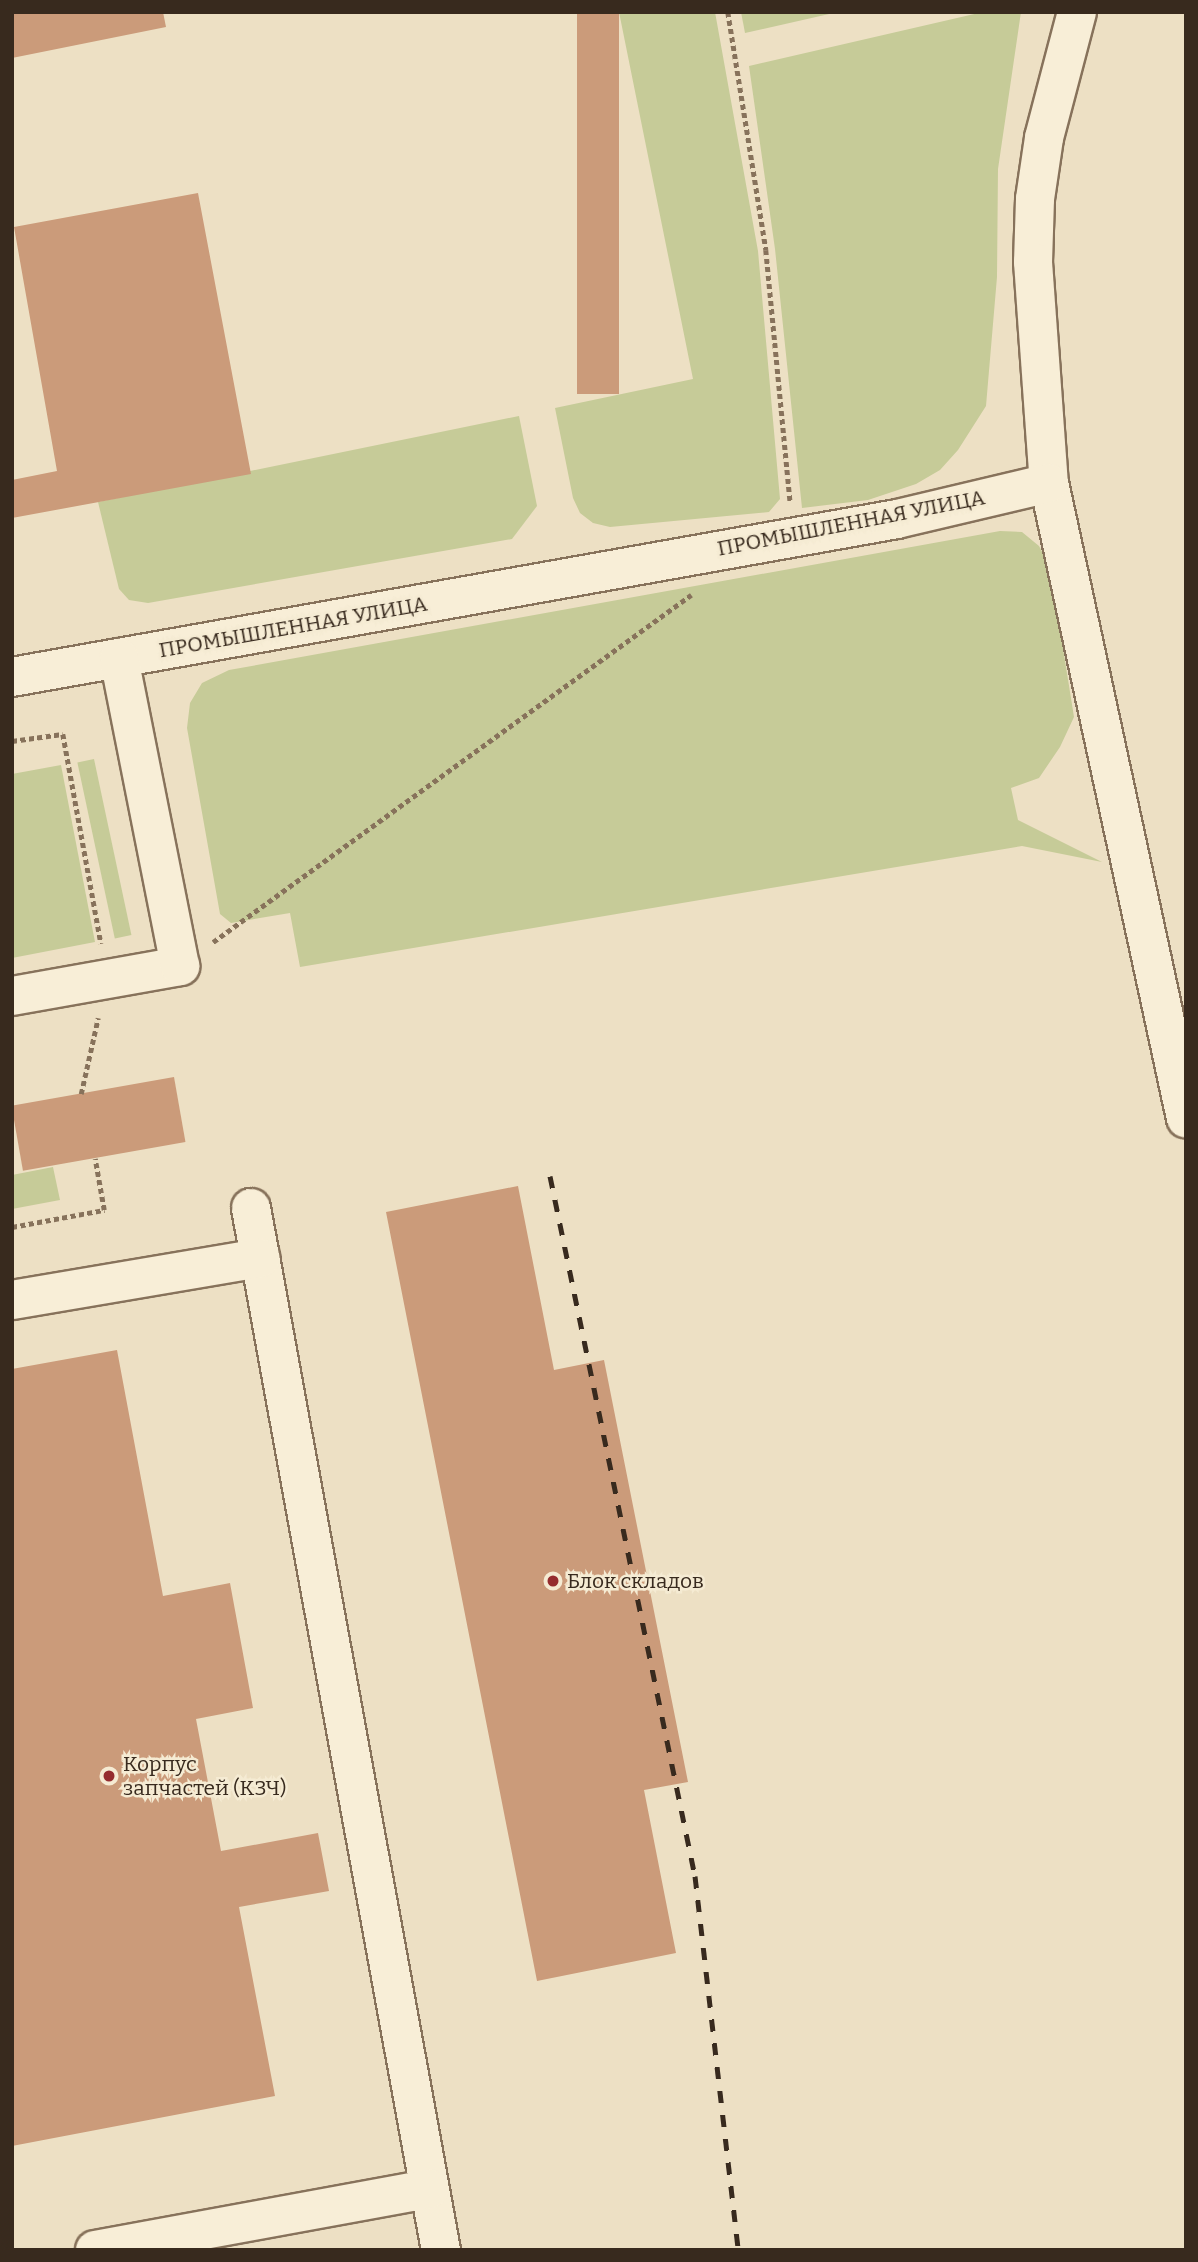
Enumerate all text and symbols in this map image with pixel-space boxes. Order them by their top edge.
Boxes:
street label: ПРОМЫШЛЕННАЯ УЛИЦА [715,485,987,561]
street label: ПРОМЫШЛЕННАЯ УЛИЦА [157,591,429,663]
place label: Блок складов [567,1568,704,1594]
marker: Блок складов [545,1573,561,1589]
place label: Корпус запчастей (КЗЧ) [123,1751,287,1801]
marker: Корпус запчастей (КЗЧ) [101,1768,117,1784]

